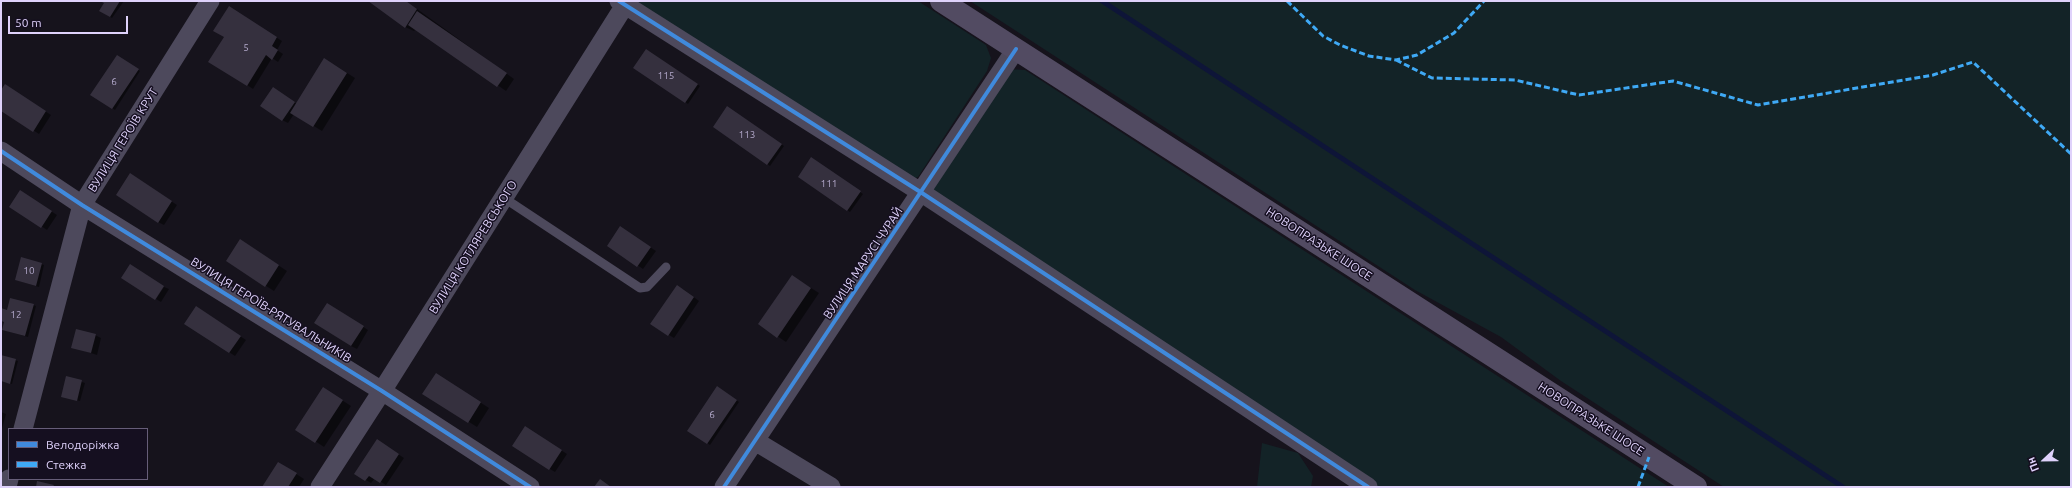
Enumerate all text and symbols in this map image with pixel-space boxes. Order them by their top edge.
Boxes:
scale bar [10,8,130,34]
text: 50 m [15,16,42,29]
house number: 5 [243,42,249,54]
house number: 115 [658,70,674,82]
house number: 6 [111,76,117,88]
street label: ВУЛИЦЯ ГЕРОЇВ КРУТ [85,85,161,195]
house number: 113 [739,129,755,141]
street label: ВУЛИЦЯ КОТЛЯРЕВСЬКОГО [426,178,520,316]
house number: 111 [821,178,837,190]
street label: ВУЛИЦЯ МАРУСІ ЧУРАЙ [820,204,906,322]
street label: НОВОПРАЗЬКЕ ШОСЕ [1263,204,1375,284]
street label: ВУЛИЦЯ ГЕРОЇВ-РЯТУВАЛЬНИКІВ [188,254,354,366]
house number: 10 [23,265,35,277]
house number: 12 [10,309,22,321]
street label: НОВОПРАЗЬКЕ ШОСЕ [1535,379,1647,459]
house number: 6 [709,409,715,421]
legend [8,428,148,480]
text: Велодоріжка [46,438,120,451]
north arrow [2024,440,2064,480]
text: Пн [2025,456,2041,473]
text: Стежка [46,458,86,471]

